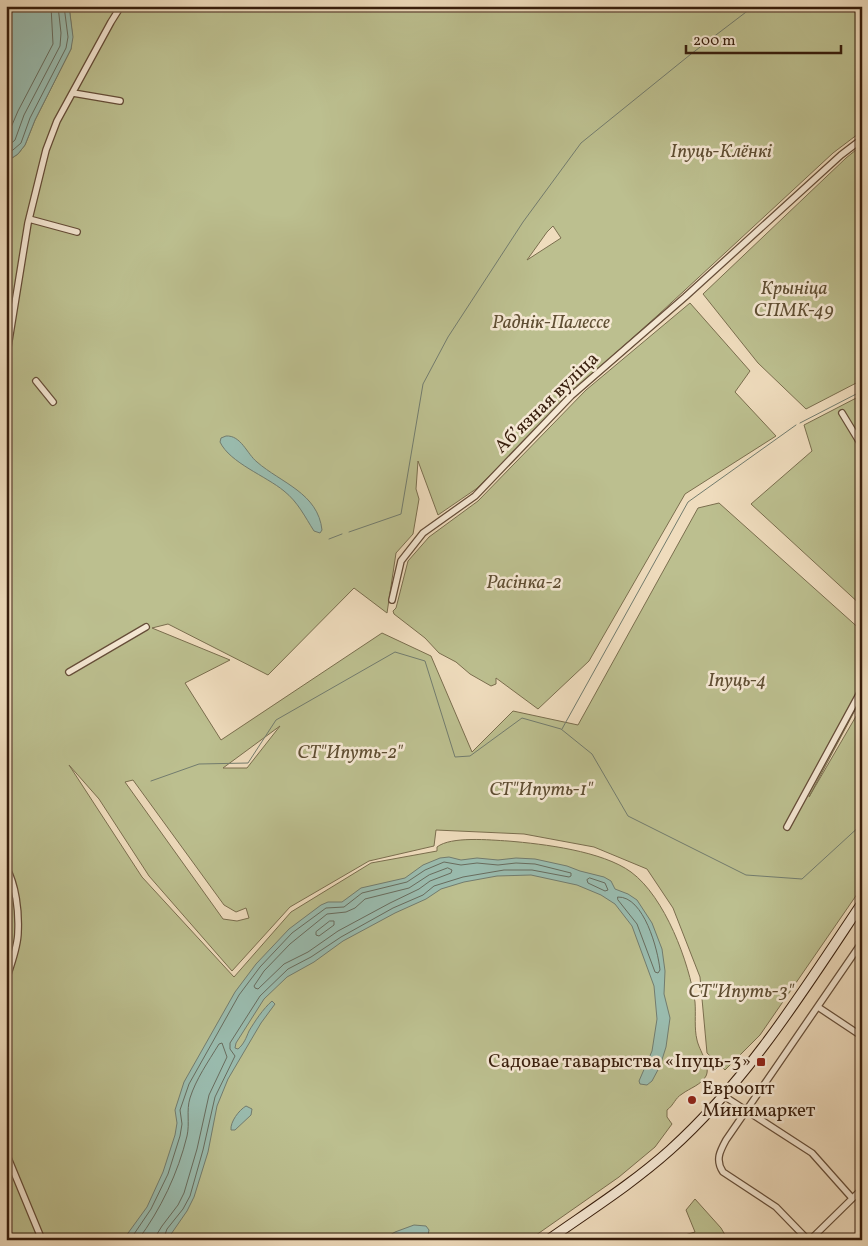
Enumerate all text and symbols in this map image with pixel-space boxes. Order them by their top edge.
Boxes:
scale bar [686,22,840,54]
text: 200 m [693,31,736,52]
park label: Іпуць-Клёнкі [670,139,772,165]
park label: Крыніца СПМК-49 [754,276,834,324]
park label: Раднік-Палессе [492,310,610,336]
street label: Абʼязная вуліца [489,346,605,460]
park label: Расінка-2 [486,570,562,596]
park label: Іпуць-4 [708,668,766,694]
park label: СТ"Ипуть-2" [297,740,403,766]
park label: СТ"Ипуть-1" [489,777,593,803]
park label: СТ"Ипуть-3" [688,979,794,1005]
place label: Садовае таварыства «Іпуць-3» [488,1049,751,1075]
marker: Садовае таварыства «Іпуць-3» [755,1056,767,1068]
place label: Евроопт Минимаркет [702,1076,816,1124]
marker: Евроопт Минимаркет [686,1094,698,1106]

